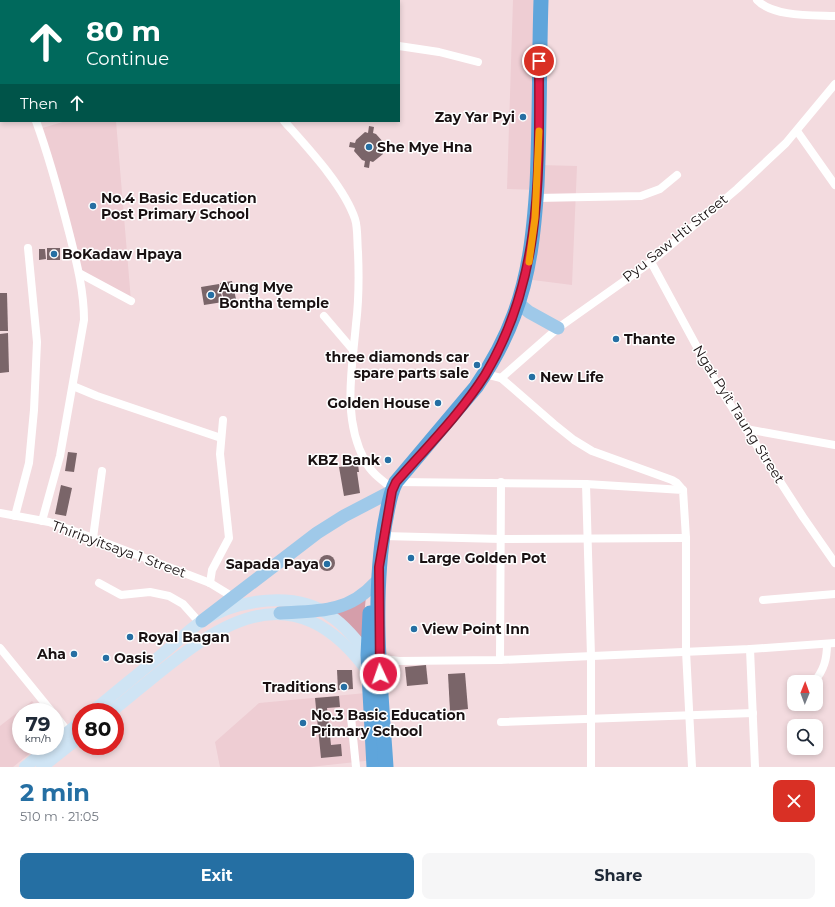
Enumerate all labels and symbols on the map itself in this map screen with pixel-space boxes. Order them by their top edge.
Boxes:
pin [522,44,556,78]
place label: Zay Yar Pyi [435,108,515,126]
marker: Zay Yar Pyi [518,112,528,122]
place label: She Mye Hna [377,138,472,156]
marker: She Mye Hna [364,142,374,152]
place label: No.4 Basic Education Post Primary School [101,189,257,223]
street label: Pyu Saw Hti Street [619,190,732,286]
marker: No.4 Basic Education Post Primary School [88,201,98,211]
place label: BoKadaw Hpaya [62,245,182,263]
marker: BoKadaw Hpaya [49,249,59,259]
place label: Aung Mye Bontha temple [218,278,329,312]
marker: Aung Mye Bontha temple [206,290,216,300]
place label: Thante [624,330,675,348]
marker: Thante [611,334,621,344]
street label: Ngat Pyit Taung Street [689,342,789,487]
place label: three diamonds car spare parts sale [325,348,469,382]
marker: three diamonds car spare parts sale [472,360,482,370]
place label: New Life [540,368,604,386]
marker: New Life [527,372,537,382]
place label: Golden House [327,394,430,412]
marker: Golden House [433,398,443,408]
place label: KBZ Bank [307,451,381,469]
marker: KBZ Bank [383,455,393,465]
street label: Thiripyitsaya 1 Street [49,516,189,582]
place label: Large Golden Pot [419,549,546,567]
marker: Large Golden Pot [406,553,416,563]
place label: Sapada Paya [226,555,319,573]
marker: Sapada Paya [322,559,332,569]
place label: View Point Inn [421,620,530,638]
marker: View Point Inn [409,624,419,634]
place label: Royal Bagan [138,628,230,646]
marker: Royal Bagan [125,632,135,642]
place label: Aha [36,645,66,663]
marker: Aha [69,649,79,659]
place label: Oasis [114,649,154,667]
marker: Oasis [101,653,111,663]
position arrow [359,653,401,695]
north arrow [787,675,823,711]
place label: Traditions [263,678,337,696]
marker: Traditions [339,682,349,692]
speed limit sign: 80 [72,703,124,755]
place label: No.3 Basic Education Primary School [311,706,465,740]
marker: No.3 Basic Education Primary School [298,718,308,728]

